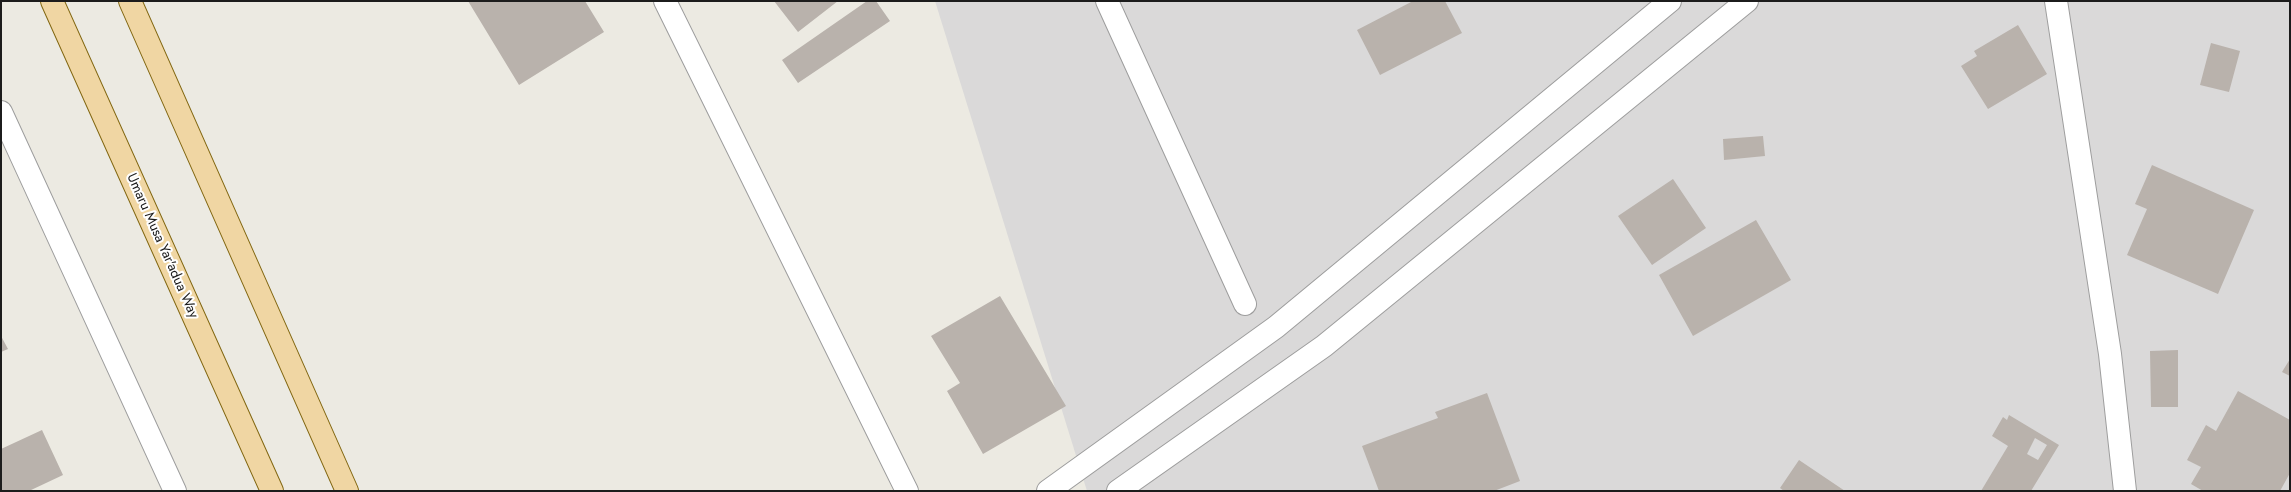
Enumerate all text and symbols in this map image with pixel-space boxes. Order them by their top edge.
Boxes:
street label: Umaru Musa Yar'adua Way [122,171,202,321]

